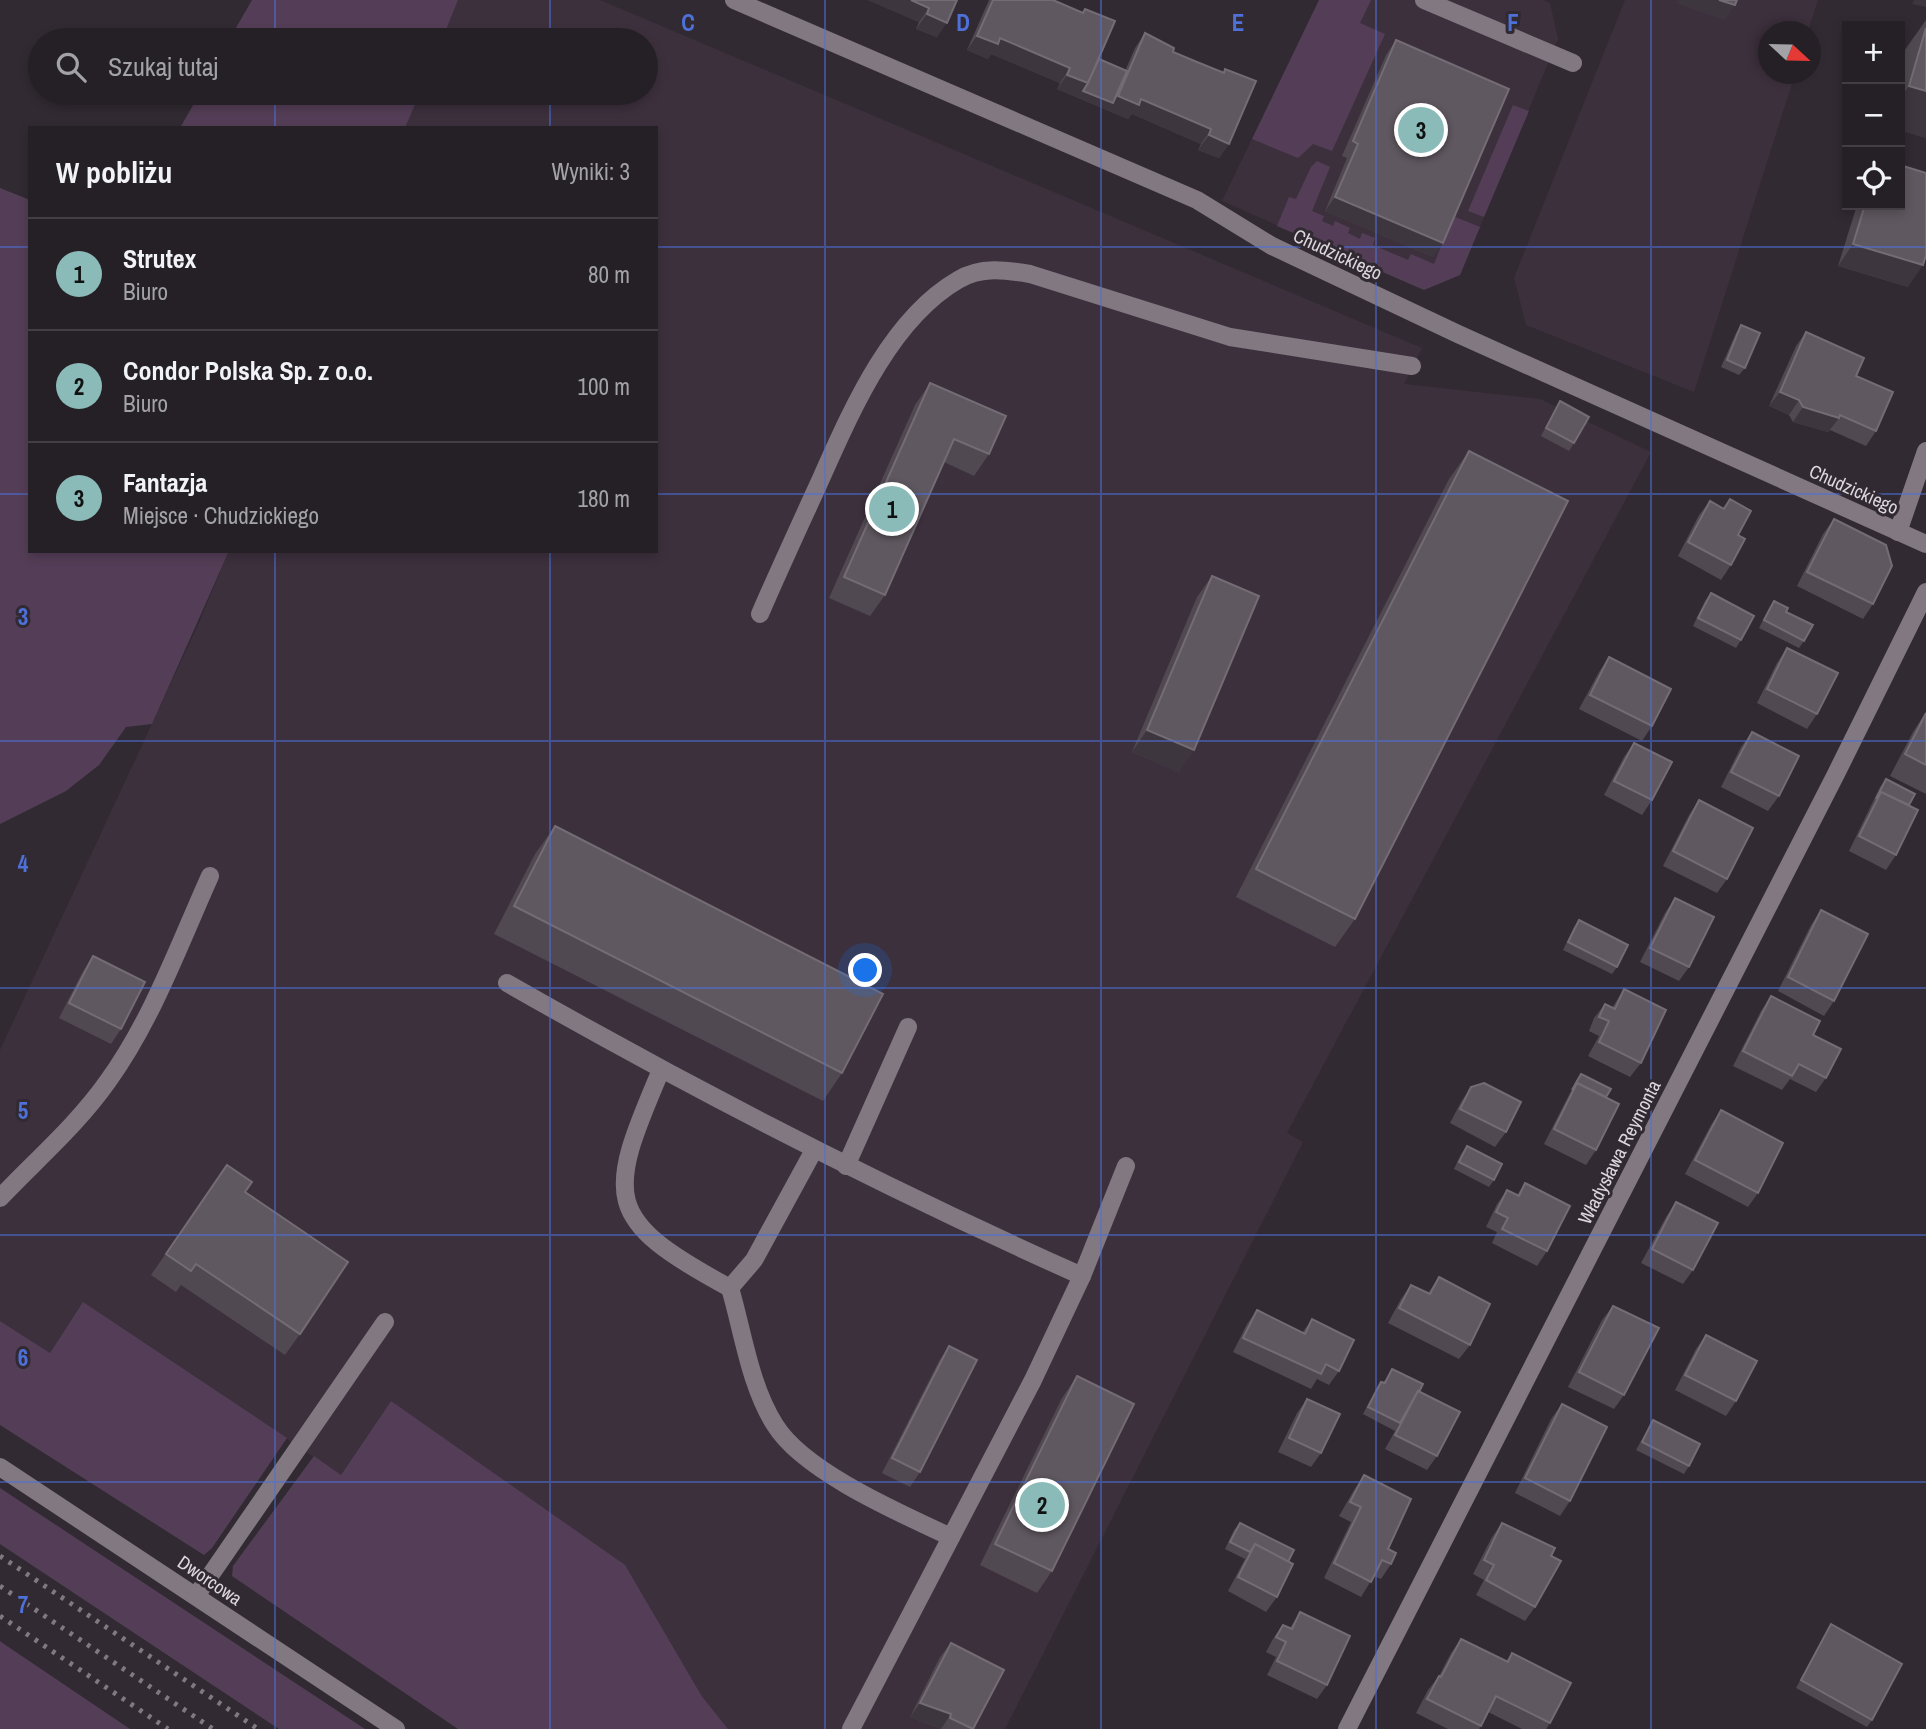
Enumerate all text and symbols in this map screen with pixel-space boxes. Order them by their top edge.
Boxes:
text: C [681,7,695,38]
text: D [956,7,970,38]
text: E [1232,7,1244,38]
text: F [1507,7,1519,38]
north arrow [1758,21,1821,84]
map controls [1842,21,1905,210]
button: + [1842,21,1905,84]
search box [28,28,658,105]
icon: search [52,48,90,86]
text: Szukaj tutaj [108,49,218,84]
button: − [1842,84,1905,147]
pin: 3 [1398,104,1444,156]
button: locate [1842,147,1905,210]
text: W pobliżu [56,152,172,192]
text: Wyniki: 3 [552,156,630,187]
street label: Chudzickiego [1289,222,1387,286]
text: Strutex [123,241,196,276]
text: 1 [74,259,84,290]
text: 80 m [588,259,630,290]
text: Biuro [123,276,168,307]
text: Condor Polska Sp. z o.o. [123,353,373,388]
text: 2 [74,371,84,402]
text: 100 m [578,371,630,402]
text: Biuro [123,388,168,419]
street label: Chudzickiego [1805,458,1903,520]
text: Fantazja [123,465,207,500]
text: 3 [74,483,84,514]
text: 180 m [578,483,630,514]
pin: 1 [869,483,915,535]
text: Miejsce · Chudzickiego [123,500,319,531]
text: 3 [18,601,28,632]
text: 4 [18,848,29,879]
your location [848,953,882,987]
street label: Władysława Reymonta [1571,1075,1667,1228]
text: 5 [18,1095,28,1126]
text: 6 [18,1342,28,1373]
pin: 2 [1019,1479,1065,1531]
street label: Dworcowa [173,1549,248,1611]
text: 7 [18,1589,28,1620]

